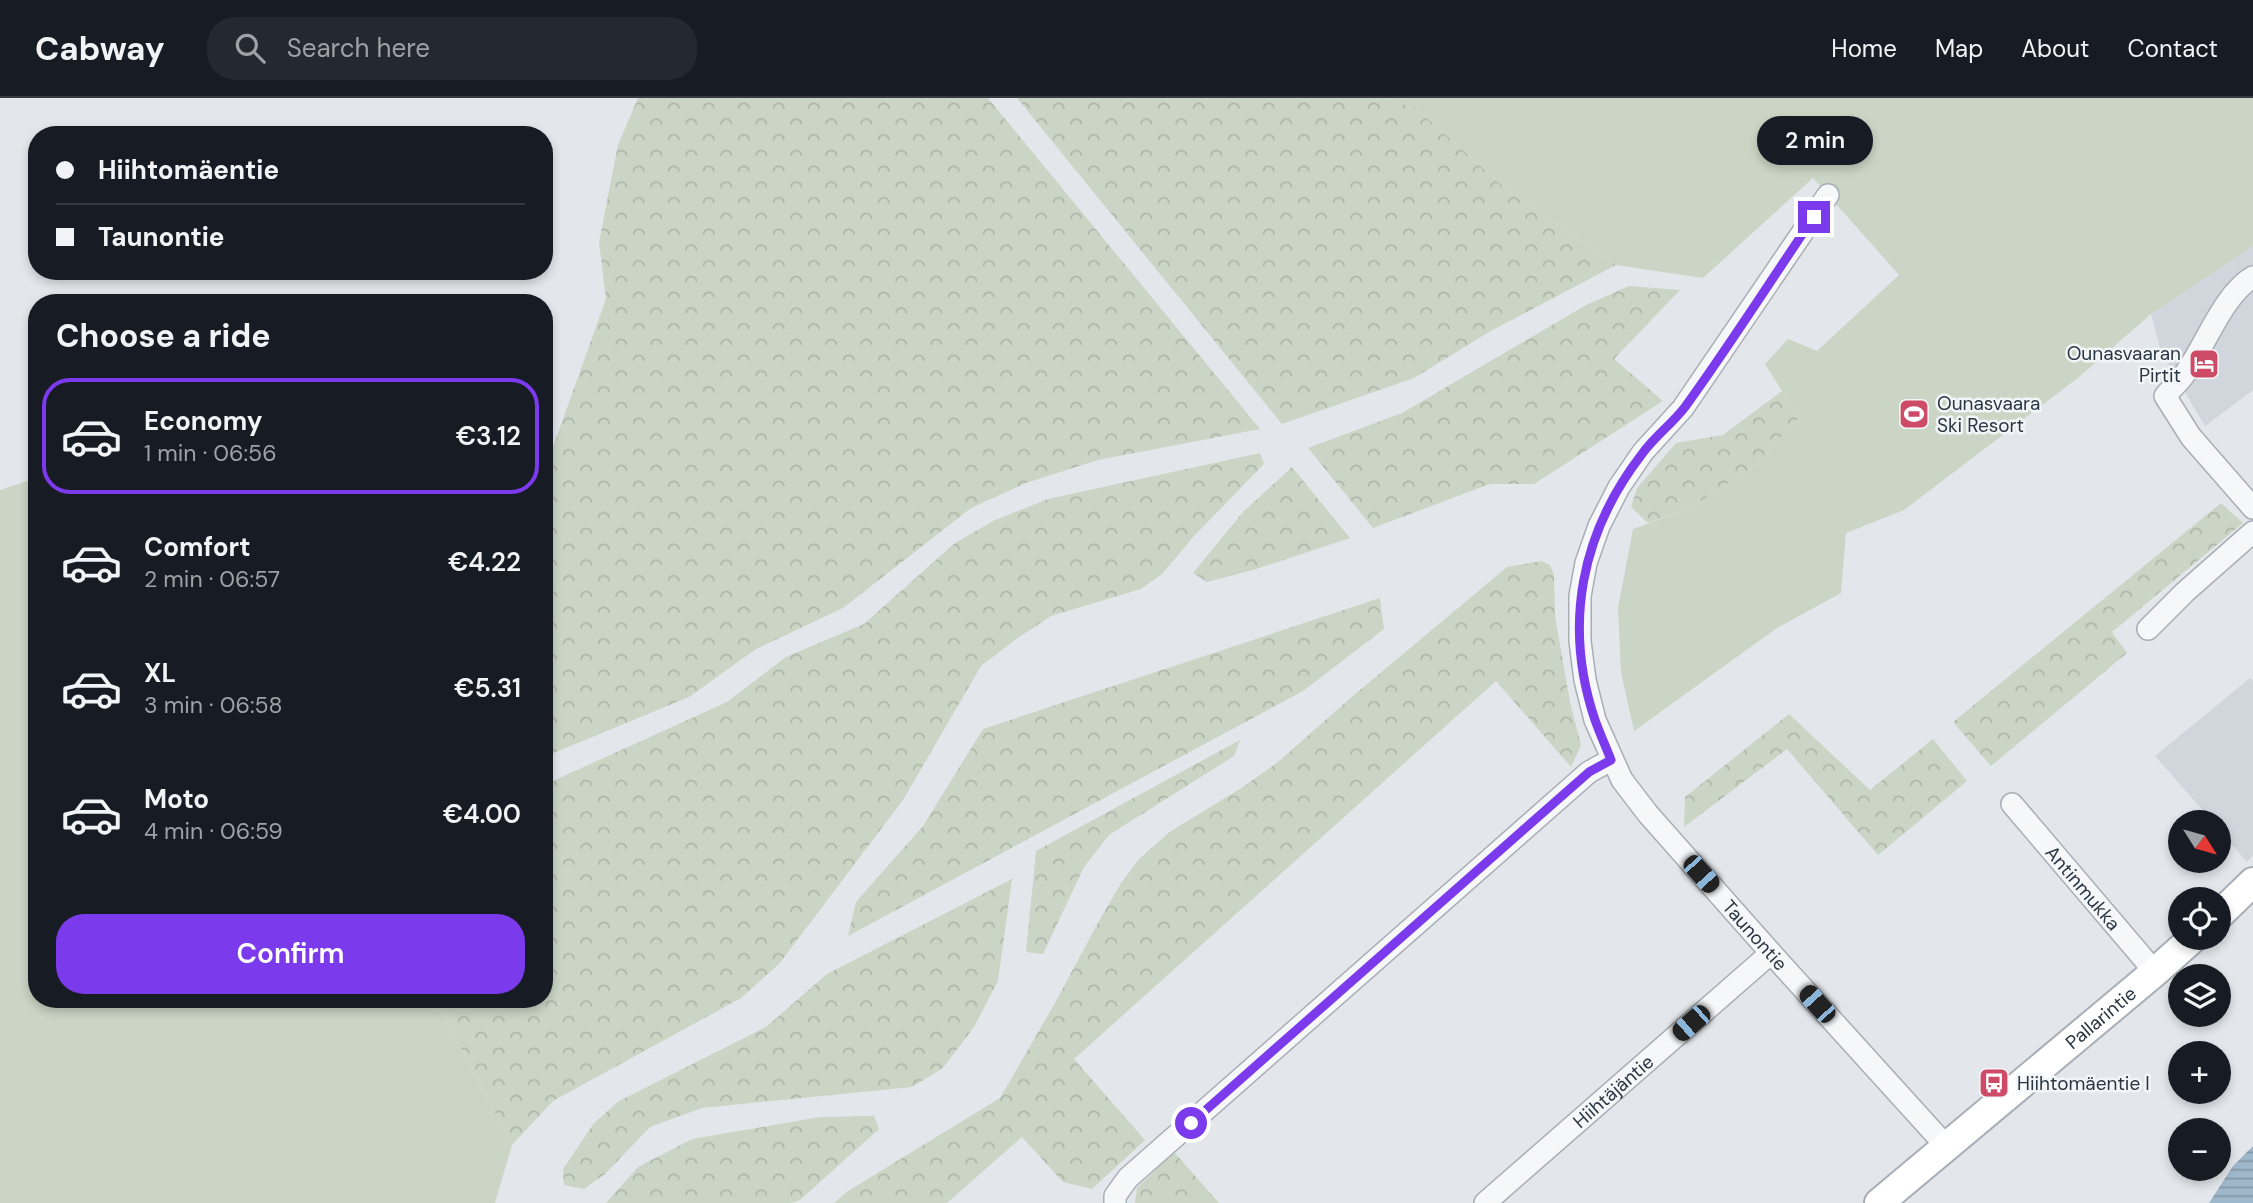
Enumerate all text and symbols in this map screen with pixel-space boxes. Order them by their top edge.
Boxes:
search box [207,17,697,80]
text: Cabway [35,27,165,70]
icon: search [231,29,269,67]
text: Search here [287,31,430,65]
text: Home [1831,33,1897,64]
text: Map [1935,33,1983,64]
text: About [2021,33,2090,64]
text: Contact [2128,33,2218,64]
callout: 2 min [1756,116,1872,164]
text: 2 min [1785,125,1845,155]
text: Hiihtomäentie [98,153,279,187]
route end [1798,201,1830,233]
text: Taunontie [98,220,225,254]
text: Choose a ride [56,315,271,357]
place label: Ounasvaaran Pirtit [2067,341,2181,388]
hotel icon: Ounasvaaran Pirtit [2187,347,2221,381]
place label: Ounasvaara Ski Resort [1937,391,2040,438]
sports icon: Ounasvaara Ski Resort [1897,397,1931,431]
text: Economy [144,404,262,438]
icon: car [60,405,123,468]
text: €3.12 [456,419,521,453]
text: 1 min · 06:56 [144,438,277,468]
text: Comfort [144,530,250,564]
icon: car [60,531,123,594]
text: €4.22 [448,545,521,579]
text: 2 min · 06:57 [144,564,280,594]
text: XL [144,656,176,690]
icon: car [60,657,123,720]
text: €5.31 [454,671,521,705]
text: 3 min · 06:58 [144,690,283,720]
text: Moto [144,782,209,816]
icon: car [60,783,123,846]
text: €4.00 [443,797,521,831]
north arrow [2168,810,2231,873]
map controls [2168,810,2231,1181]
text: 4 min · 06:59 [144,816,283,846]
street label: Antinmukka [2040,840,2126,936]
car [1680,851,1723,897]
button: locate [2168,887,2231,950]
street label: Taunontie [1717,895,1793,976]
button: Confirm [56,914,525,994]
button: layers [2168,964,2231,1027]
car [1796,981,1839,1027]
street label: Pallarintie [2060,981,2142,1055]
car [1669,1001,1714,1045]
button: + [2168,1041,2231,1104]
street label: Hiihtäjäntie [1568,1049,1659,1134]
bus stop icon: Hiihtomäentie I [1977,1066,2011,1100]
place label: Hiihtomäentie I [2017,1071,2150,1096]
route start [1175,1107,1207,1139]
button: − [2168,1118,2231,1181]

